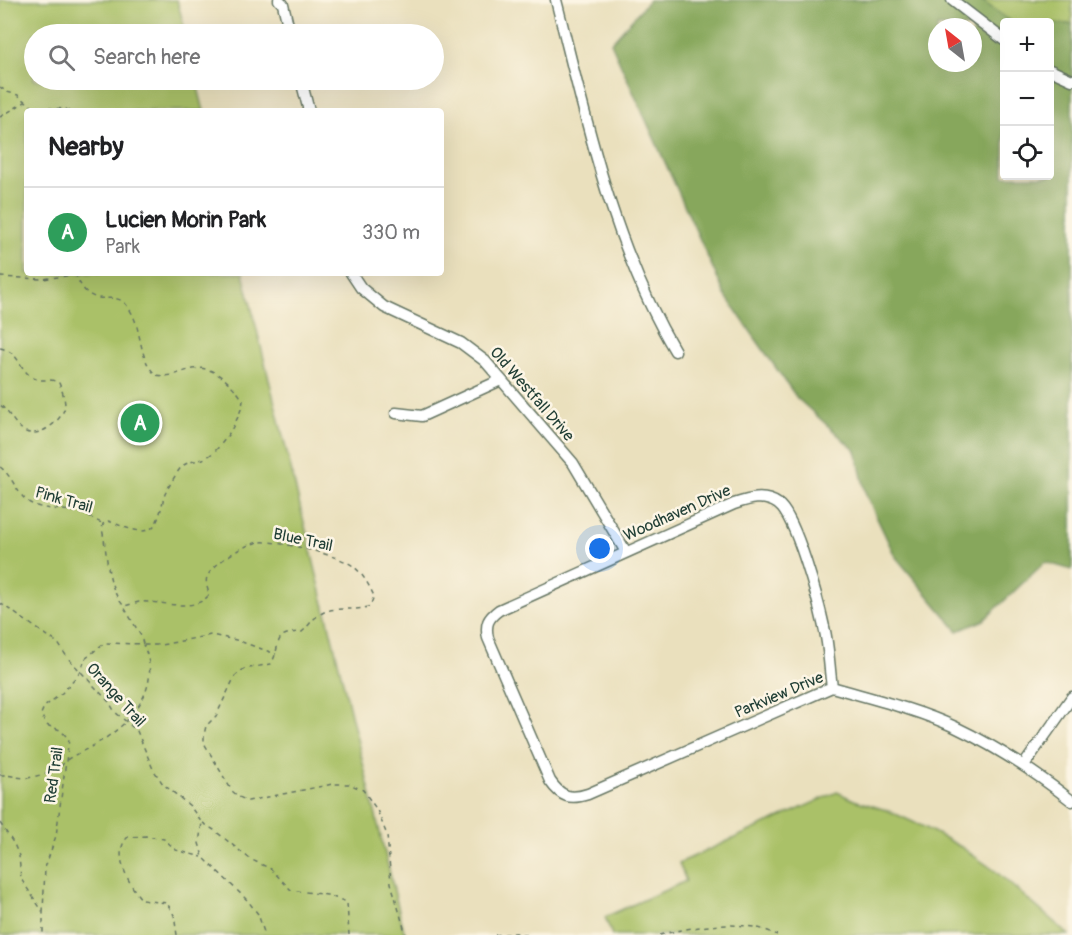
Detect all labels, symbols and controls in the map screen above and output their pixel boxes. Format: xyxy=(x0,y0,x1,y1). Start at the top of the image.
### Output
north arrow xyxy=(928,18,982,72)
map controls xyxy=(1000,18,1054,180)
button: + xyxy=(1000,18,1054,72)
search box xyxy=(24,24,444,90)
icon: search xyxy=(45,41,78,74)
text: Search here xyxy=(93,43,200,71)
button: − xyxy=(1000,72,1054,126)
button: locate xyxy=(1000,126,1054,180)
text: Nearby xyxy=(48,131,124,163)
text: Lucien Morin Park xyxy=(105,206,266,234)
text: A xyxy=(61,220,74,245)
text: 330 m xyxy=(362,220,420,245)
text: Park xyxy=(105,234,140,259)
street label: Old Westfall Drive xyxy=(485,343,579,446)
pin: A xyxy=(120,400,160,446)
street label: Woodhaven Drive xyxy=(620,480,734,546)
street label: Pink Trail xyxy=(33,482,95,518)
street label: Blue Trail xyxy=(271,524,335,556)
your location xyxy=(585,534,614,563)
street label: Orange Trail xyxy=(82,659,150,731)
street label: Parkview Drive xyxy=(732,667,826,723)
street label: Red Trail xyxy=(40,746,68,804)

